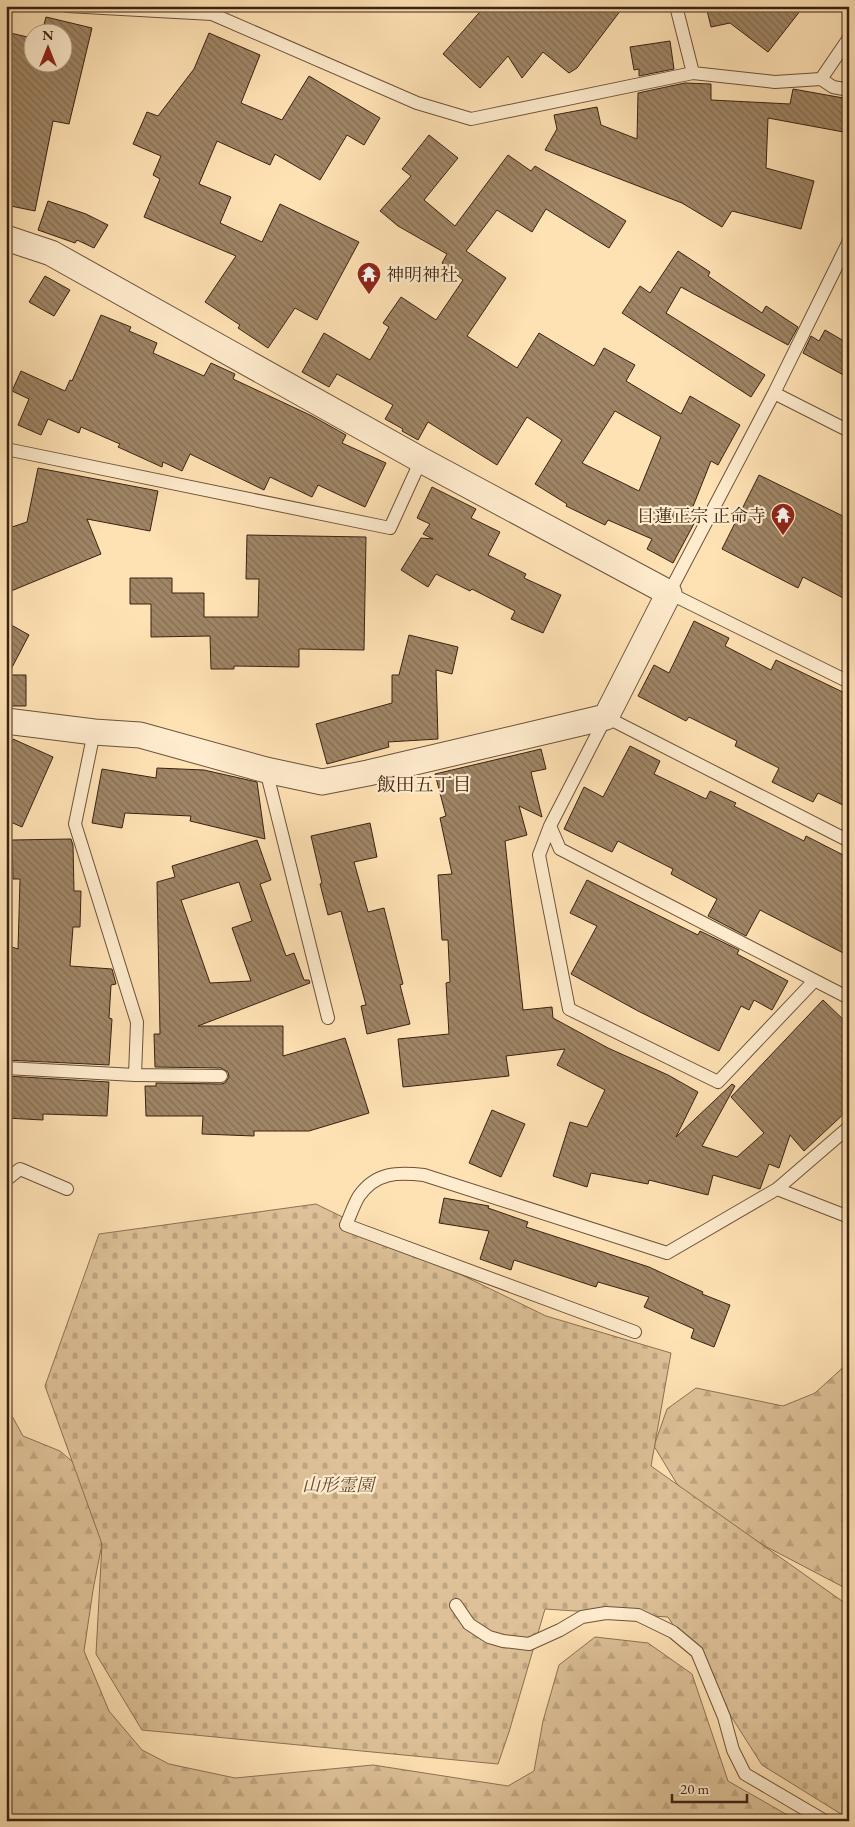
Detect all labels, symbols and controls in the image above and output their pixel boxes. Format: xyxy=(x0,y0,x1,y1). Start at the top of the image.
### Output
north arrow xyxy=(22,22,72,72)
text: N xyxy=(42,26,54,44)
temple icon: 神明神社 xyxy=(356,261,382,295)
place label: 神明神社 xyxy=(386,263,458,286)
temple icon: 日蓮正宗 正命寺 xyxy=(770,502,796,536)
place label: 日蓮正宗 正命寺 xyxy=(636,504,766,527)
district label: 飯田五丁目 xyxy=(376,772,472,797)
park label: 山形霊園 xyxy=(302,1473,377,1496)
scale bar xyxy=(672,1772,748,1804)
text: 20 m xyxy=(680,1779,709,1798)

